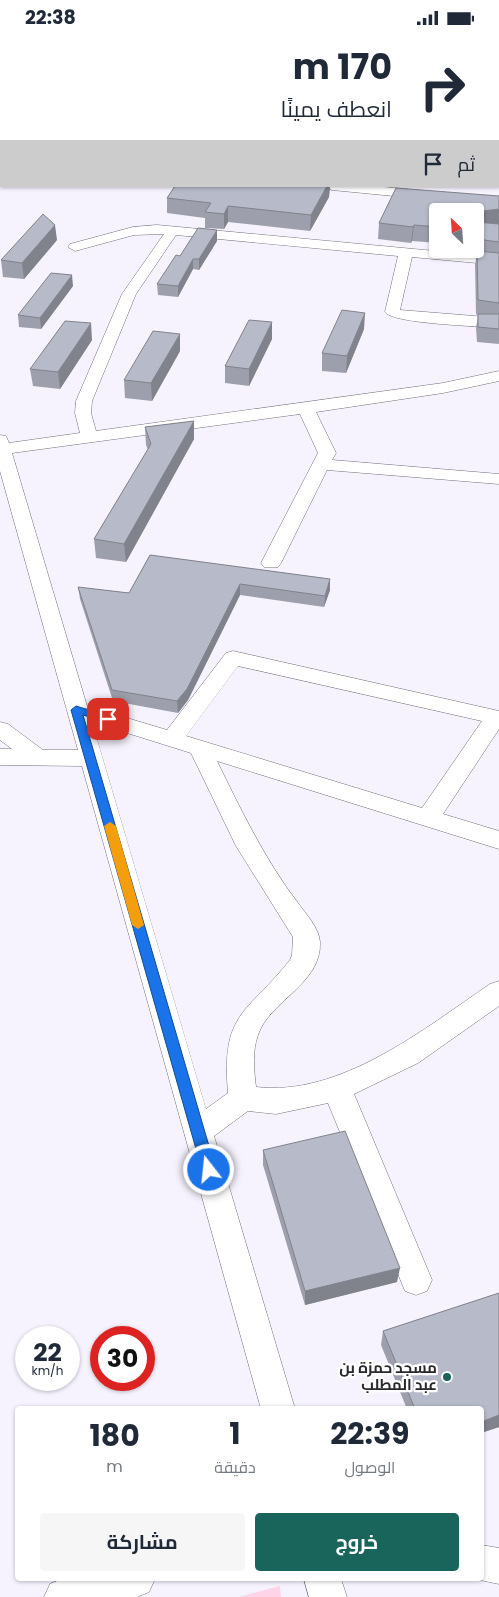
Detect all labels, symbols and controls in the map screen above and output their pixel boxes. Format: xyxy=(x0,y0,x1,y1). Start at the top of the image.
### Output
text: 22:38 xyxy=(25,4,76,31)
text: 170 m xyxy=(293,42,392,91)
icon: right xyxy=(410,55,475,120)
text: انعطف يمينًا xyxy=(281,94,392,125)
icon: arrive xyxy=(419,150,447,178)
text: ثم xyxy=(457,151,475,178)
north arrow xyxy=(429,203,484,257)
map controls xyxy=(429,203,484,258)
pin xyxy=(87,698,129,740)
icon: arrive xyxy=(94,705,122,733)
position arrow xyxy=(182,1143,234,1195)
speed limit sign: 30 xyxy=(90,1326,155,1391)
text: 22 xyxy=(33,1335,62,1370)
place label: مسجد حمزة بن عبد المطلب xyxy=(339,1357,437,1395)
text: km/h xyxy=(32,1362,63,1379)
marker: مسجد حمزة بن عبد المطلب xyxy=(441,1371,453,1383)
text: 1 xyxy=(229,1412,241,1455)
text: 22:39 xyxy=(330,1412,410,1455)
text: 180 xyxy=(89,1414,140,1457)
text: m xyxy=(106,1455,123,1478)
text: دقيقة xyxy=(214,1456,256,1479)
text: الوصول xyxy=(344,1456,395,1479)
button: مشاركة xyxy=(40,1513,245,1571)
button: خروج xyxy=(255,1513,459,1571)

